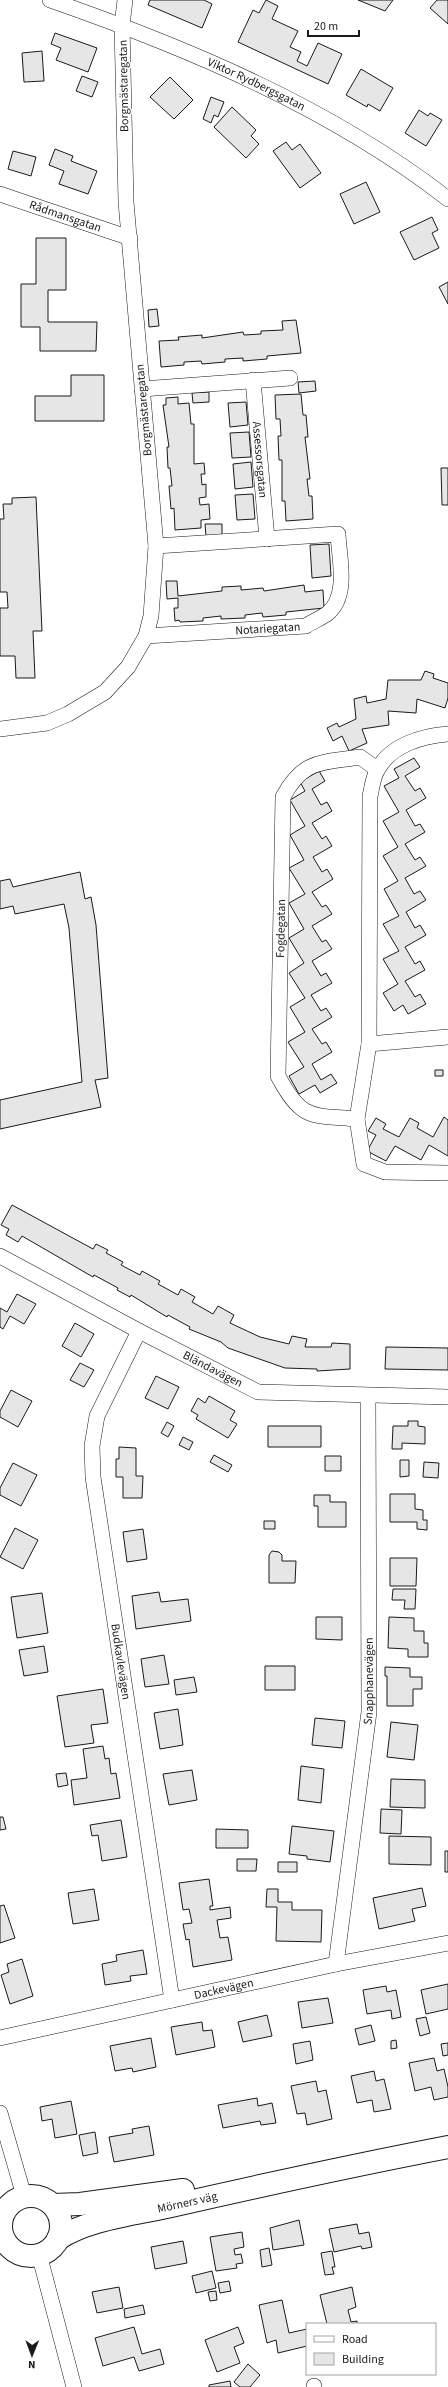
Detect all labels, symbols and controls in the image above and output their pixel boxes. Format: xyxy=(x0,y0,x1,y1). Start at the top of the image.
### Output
scale bar xyxy=(308,12,359,38)
text: 20 m xyxy=(314,18,338,35)
street label: Borgmästaregatan xyxy=(115,40,133,132)
street label: Viktor Rydbergsgatan xyxy=(205,53,308,115)
street label: Rådmansgatan xyxy=(27,196,104,236)
street label: Borgmästaregatan xyxy=(132,363,156,457)
street label: Assessorsgatan xyxy=(248,421,272,499)
street label: Notariegatan xyxy=(235,618,301,639)
street label: Fogdegatan xyxy=(272,899,290,958)
street label: Bländavägen xyxy=(180,1346,246,1391)
street label: Budkavlevägen xyxy=(107,1622,135,1701)
street label: Snapphanevägen xyxy=(359,1637,377,1726)
street label: Dackevägen xyxy=(192,1974,255,2004)
street label: Mörners väg xyxy=(156,2187,219,2217)
legend xyxy=(306,2323,436,2375)
text: Road xyxy=(342,2331,368,2348)
north arrow xyxy=(12,2335,52,2375)
text: Building xyxy=(342,2351,384,2368)
text: N xyxy=(28,2357,36,2372)

